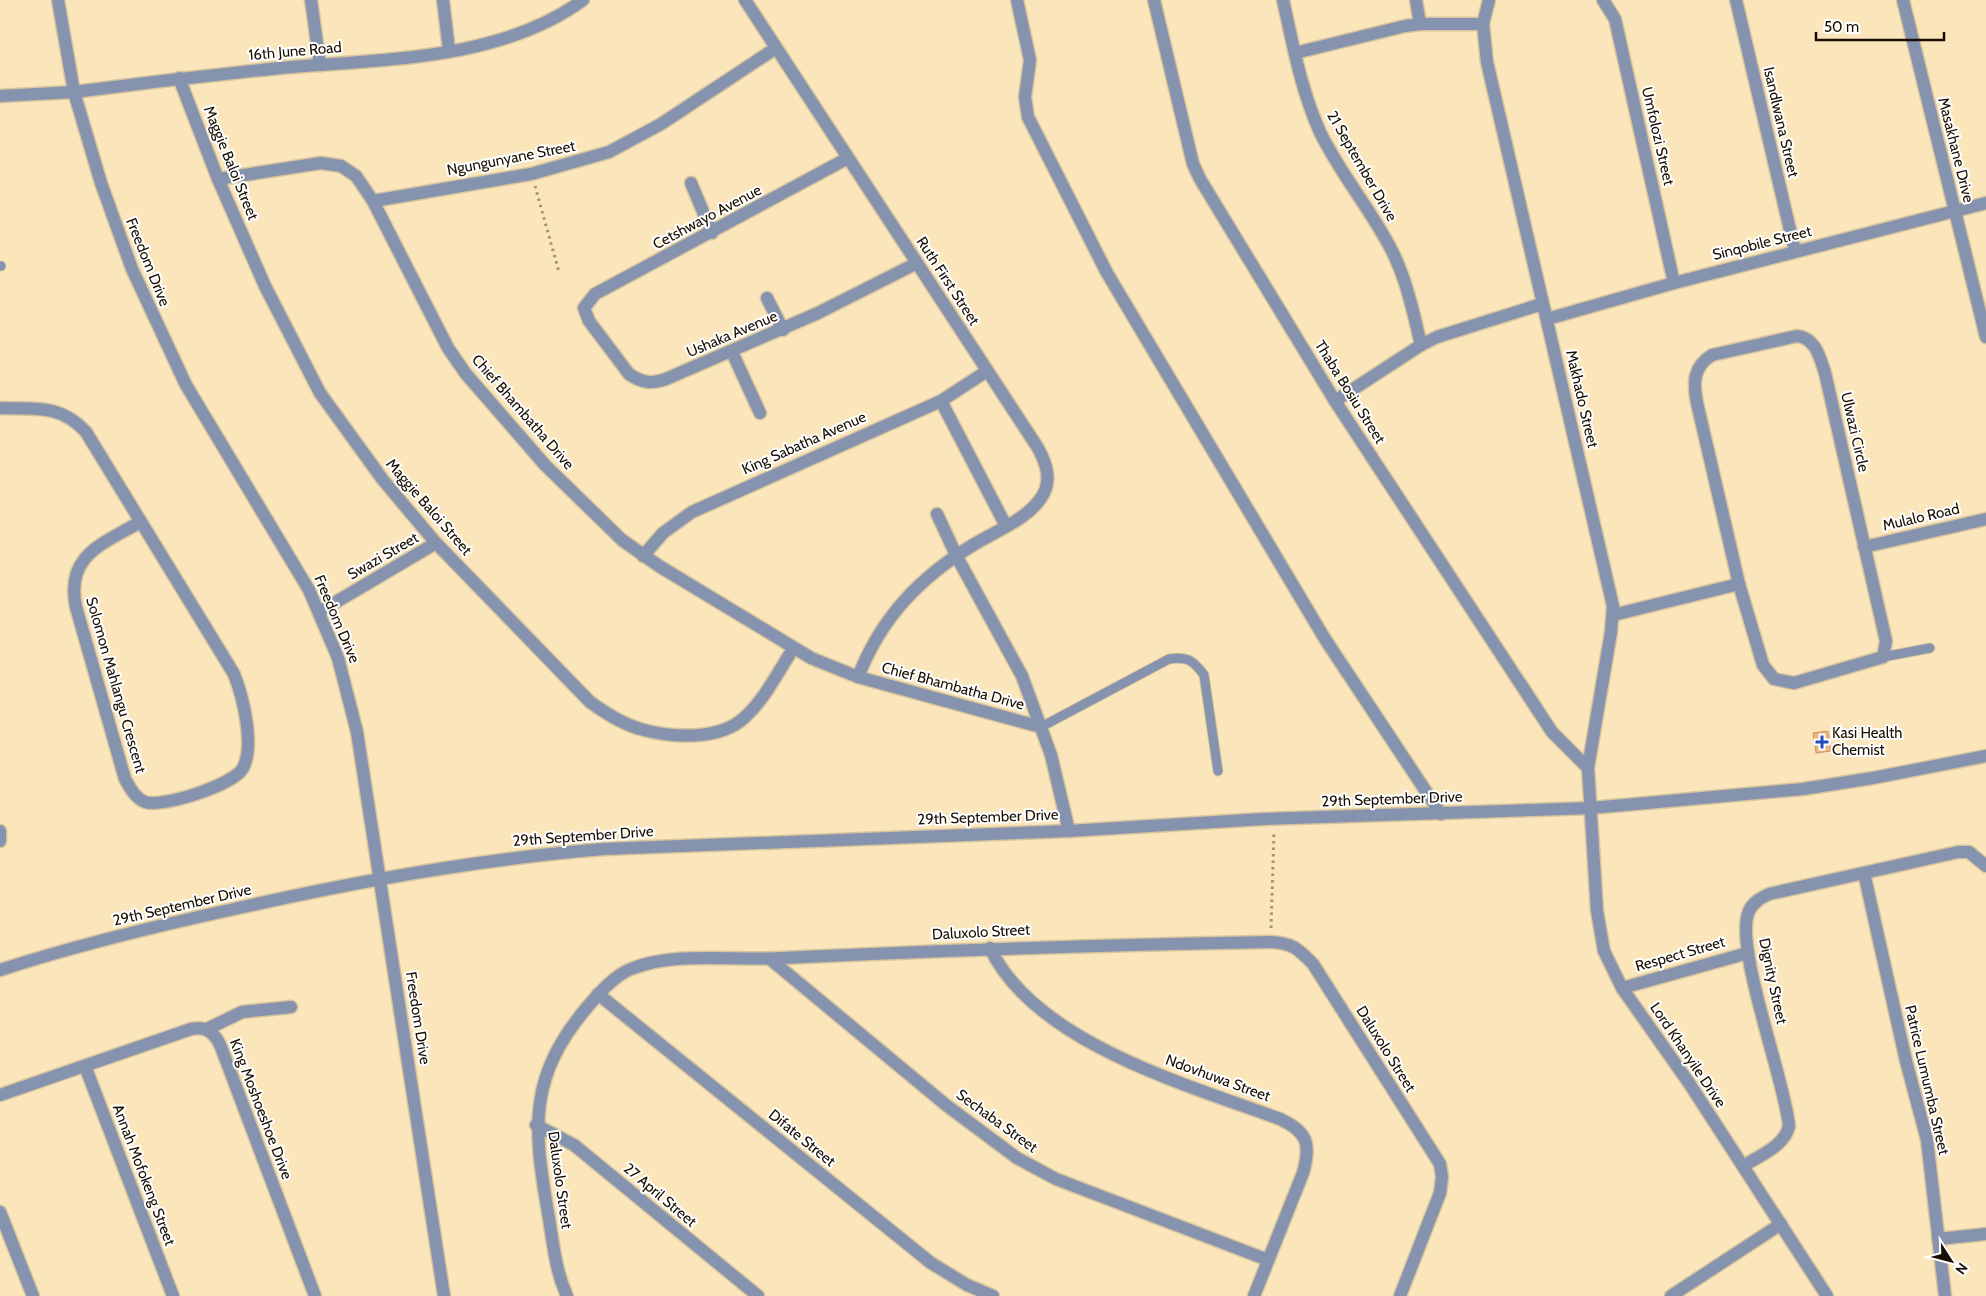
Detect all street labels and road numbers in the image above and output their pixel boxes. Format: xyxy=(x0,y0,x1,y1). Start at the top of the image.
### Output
street label: 16th June Road xyxy=(248,38,342,64)
street label: Isandlwana Street xyxy=(1760,65,1802,179)
street label: Umfolozi Street xyxy=(1638,85,1678,187)
street label: Masakhane Drive xyxy=(1934,96,1978,205)
street label: Maggie Baloi Street xyxy=(200,103,262,223)
street label: 21 September Drive xyxy=(1323,108,1401,225)
street label: Ngungunyane Street xyxy=(445,137,577,179)
street label: Cetshwayo Avenue xyxy=(650,181,765,253)
street label: Freedom Drive xyxy=(122,215,174,309)
street label: Sinqobile Street xyxy=(1711,222,1813,264)
street label: Ruth First Street xyxy=(913,233,983,329)
street label: Ushaka Avenue xyxy=(684,307,780,361)
street label: Thaba Bosiu Street xyxy=(1311,337,1389,447)
street label: Makhado Street xyxy=(1562,348,1602,450)
street label: Chief Bhambatha Drive xyxy=(468,351,578,474)
street label: Ulwazi Circle xyxy=(1837,390,1873,474)
street label: King Sabatha Avenue xyxy=(739,407,869,478)
street label: Maggie Baloi Street xyxy=(382,455,476,559)
street label: Mulalo Road xyxy=(1881,499,1961,535)
street label: Swazi Street xyxy=(344,529,422,583)
street label: Freedom Drive xyxy=(310,572,364,666)
street label: Solomon Mahlangu Crescent xyxy=(82,595,150,775)
street label: Chief Bhambatha Drive xyxy=(880,658,1026,714)
street label: 29th September Drive xyxy=(1321,788,1463,810)
street label: 29th September Drive xyxy=(917,806,1059,828)
street label: 29th September Drive xyxy=(512,822,654,850)
street label: 29th September Drive xyxy=(111,880,253,930)
street label: Daluxolo Street xyxy=(932,920,1030,944)
street label: Respect Street xyxy=(1633,933,1727,975)
street label: Dignity Street xyxy=(1755,936,1791,1026)
street label: Freedom Drive xyxy=(402,970,434,1066)
street label: Lord Khanyile Drive xyxy=(1646,999,1730,1111)
street label: Daluxolo Street xyxy=(1352,1003,1420,1095)
street label: Patrice Lumumba Street xyxy=(1901,1003,1953,1157)
street label: King Moshoeshoe Drive xyxy=(226,1036,296,1182)
street label: Ndovhuwa Street xyxy=(1163,1051,1273,1105)
street label: Sechaba Street xyxy=(953,1085,1041,1157)
street label: Annah Mofokeng Street xyxy=(109,1102,179,1248)
street label: Difate Street xyxy=(765,1106,839,1170)
street label: Daluxolo Street xyxy=(544,1130,576,1230)
street label: 27 April Street xyxy=(620,1159,700,1231)

